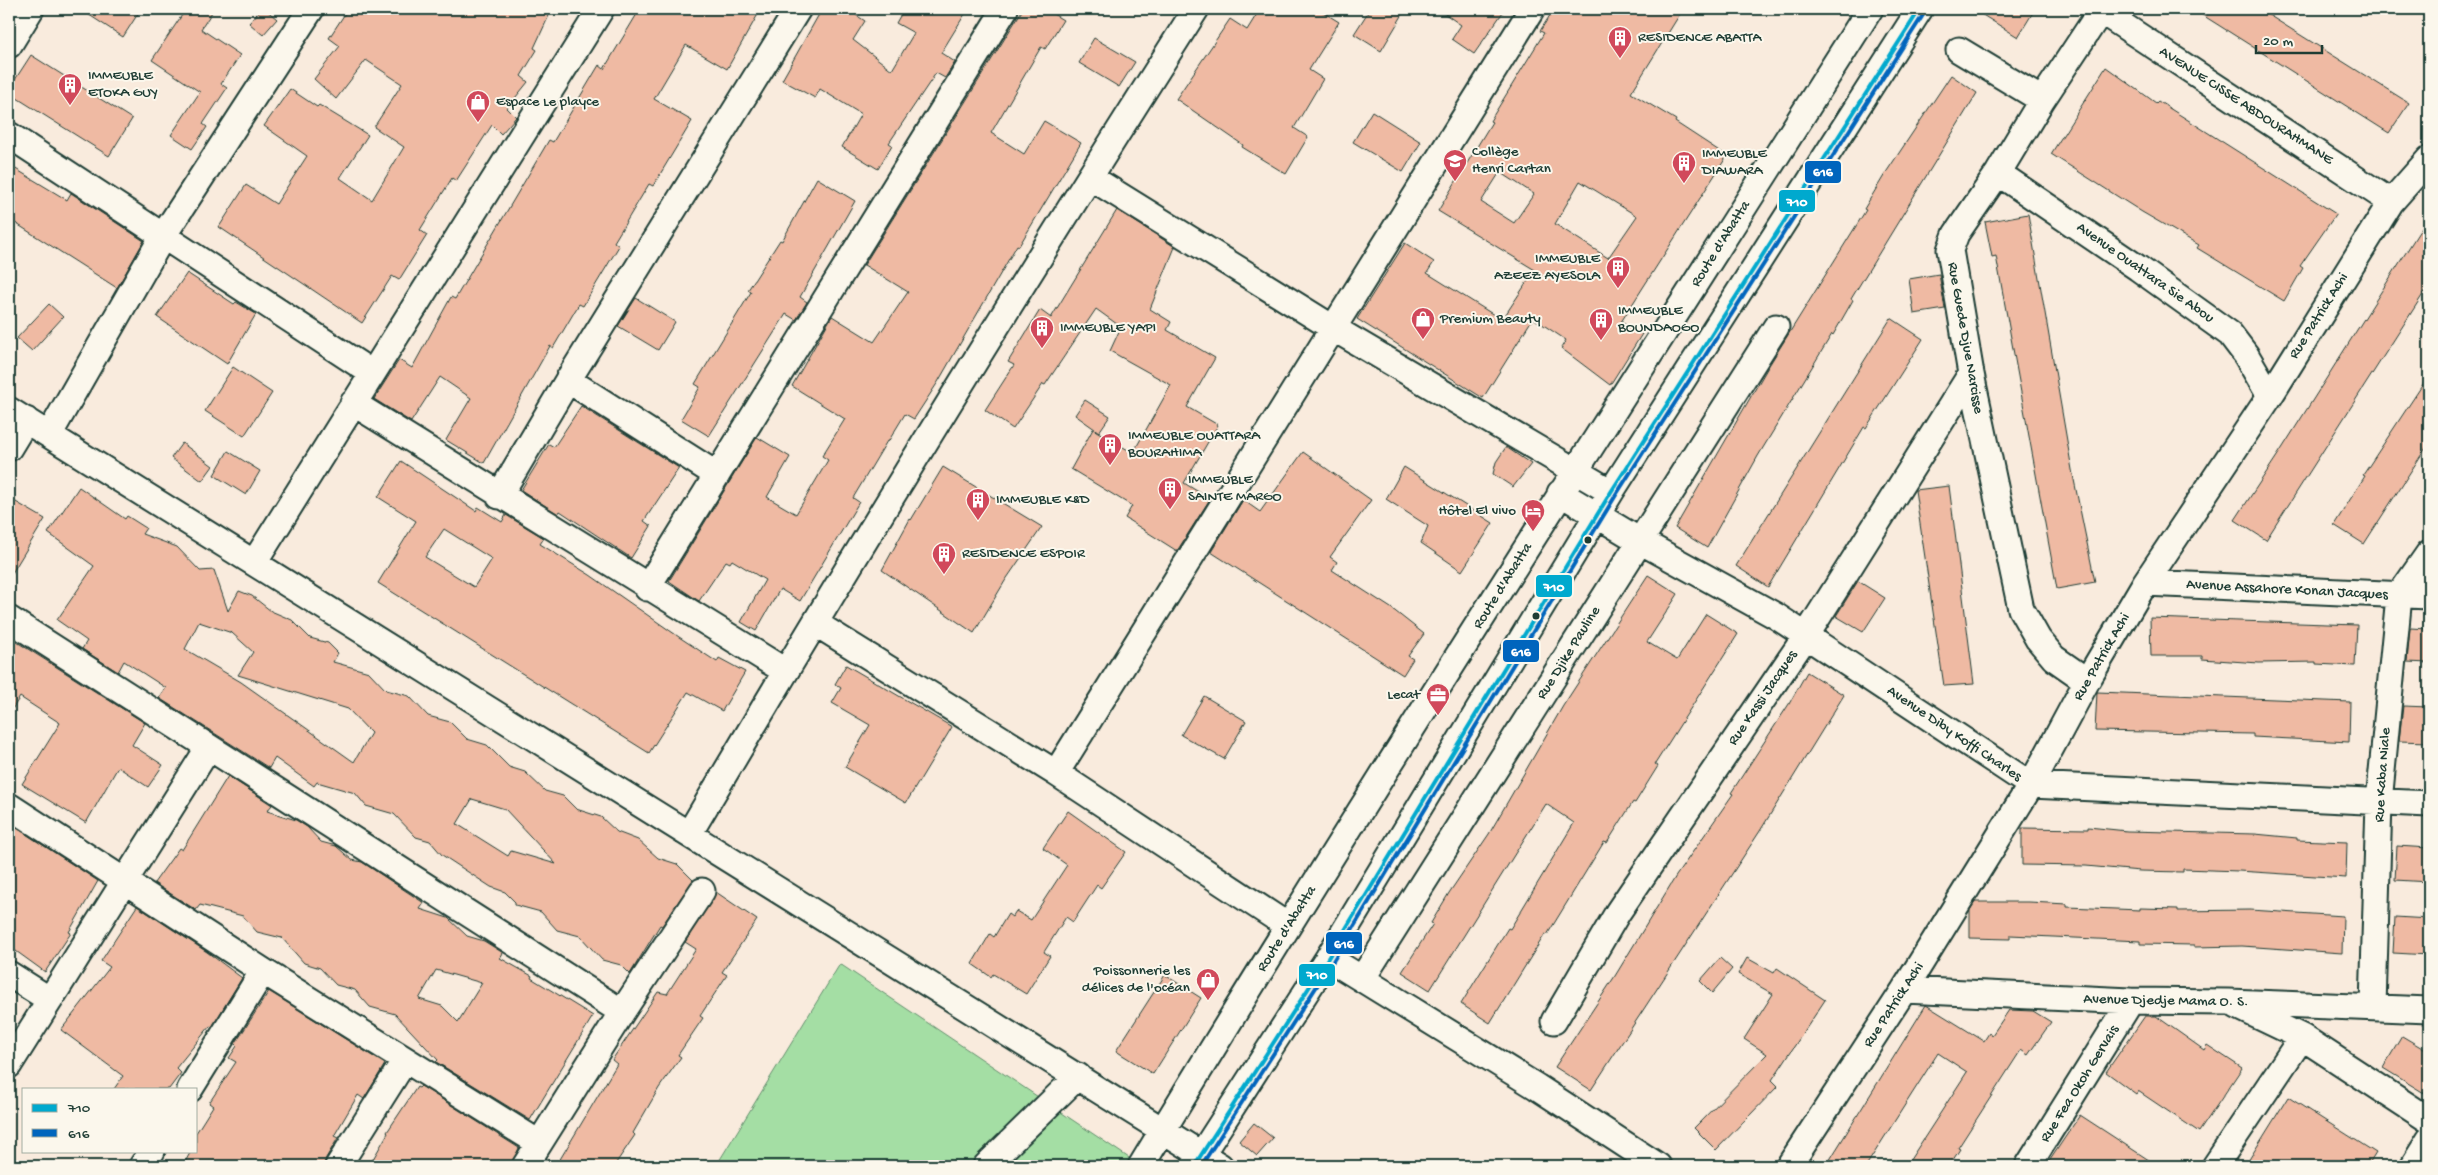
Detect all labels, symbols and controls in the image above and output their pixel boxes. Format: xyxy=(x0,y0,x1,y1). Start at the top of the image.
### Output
scale bar xyxy=(2256,22,2322,54)
building icon: RESIDENCE ABATTA xyxy=(1607,25,1633,59)
place label: RESIDENCE ABATTA xyxy=(1638,29,1763,47)
text: 20 m xyxy=(2263,33,2293,51)
street label: AVENUE CISSE ABDOURAHMANE xyxy=(2156,43,2337,169)
place label: IMMEUBLE ETOKA GUY xyxy=(88,67,158,102)
building icon: IMMEUBLE ETOKA GUY xyxy=(57,72,83,106)
shop icon: Espace Le playce xyxy=(465,89,491,123)
place label: Espace Le playce xyxy=(496,93,599,111)
place label: Collège Henri Cartan xyxy=(1472,143,1551,178)
place label: IMMEUBLE DIAWARA xyxy=(1701,145,1768,180)
school or university icon: Collège Henri Cartan xyxy=(1442,148,1468,182)
building icon: IMMEUBLE DIAWARA xyxy=(1671,150,1697,184)
line badge: 616 xyxy=(1804,160,1842,184)
text: 616 xyxy=(1813,165,1834,182)
line badge: 710 xyxy=(1778,189,1816,213)
text: 710 xyxy=(1786,195,1807,212)
street label: Route d'Abatta xyxy=(1687,197,1755,290)
street label: Avenue Ouattara Sie Abou xyxy=(2073,219,2217,327)
place label: IMMEUBLE AZEEZ AYESOLA xyxy=(1494,250,1601,285)
building icon: IMMEUBLE AZEEZ AYESOLA xyxy=(1605,255,1631,289)
street label: Rue Guede Djue Narcisse xyxy=(1943,261,1987,415)
street label: Rue Patrick Achi xyxy=(2285,270,2353,362)
place label: IMMEUBLE BOUNDAOGO xyxy=(1617,302,1699,337)
shop icon: Premium Beauty xyxy=(1410,306,1436,340)
building icon: IMMEUBLE BOUNDAOGO xyxy=(1588,307,1614,341)
place label: Premium Beauty xyxy=(1439,310,1541,328)
building icon: IMMEUBLE YAPI xyxy=(1029,315,1055,349)
place label: IMMEUBLE YAPI xyxy=(1060,319,1156,337)
place label: IMMEUBLE OUATTARA BOURAHIMA xyxy=(1127,427,1261,462)
building icon: IMMEUBLE OUATTARA BOURAHIMA xyxy=(1097,432,1123,466)
place label: IMMEUBLE SAINTE MARGO xyxy=(1188,471,1281,506)
building icon: IMMEUBLE SAINTE MARGO xyxy=(1157,476,1183,510)
building icon: IMMEUBLE K&D xyxy=(965,487,991,521)
place label: IMMEUBLE K&D xyxy=(996,491,1090,509)
hotel icon: Hôtel El vivo xyxy=(1520,498,1546,532)
place label: Hôtel El vivo xyxy=(1438,502,1516,520)
unlabelled marker xyxy=(1583,535,1593,545)
street label: Route d'Abatta xyxy=(1469,539,1537,632)
building icon: RESIDENCE ESPOIR xyxy=(931,541,957,575)
place label: RESIDENCE ESPOIR xyxy=(962,545,1086,563)
line badge: 710 xyxy=(1535,574,1573,598)
street label: Avenue Assahore Konan Jacques xyxy=(2186,576,2389,604)
text: 710 xyxy=(1543,580,1564,597)
street label: Rue Djike Pauline xyxy=(1533,603,1605,703)
street label: Rue Patrick Achi xyxy=(2070,610,2134,704)
unlabelled marker xyxy=(1531,611,1541,621)
line badge: 616 xyxy=(1502,639,1540,663)
text: 616 xyxy=(1511,645,1532,662)
street label: Rue Kassi Jacques xyxy=(1724,646,1802,749)
office icon: Lecat xyxy=(1425,682,1451,716)
street label: Avenue Diby Koffi Charles xyxy=(1883,682,2025,786)
place label: Lecat xyxy=(1387,686,1422,704)
street label: Rue Kaba Niale xyxy=(2371,727,2395,823)
street label: Route d'Abatta xyxy=(1253,882,1321,975)
line badge: 616 xyxy=(1325,931,1363,955)
text: 616 xyxy=(1334,937,1355,954)
street label: Rue Patrick Achi xyxy=(1860,959,1928,1051)
place label: Poissonnerie les délices de l'océan xyxy=(1082,962,1190,997)
line badge: 710 xyxy=(1298,963,1336,987)
shop icon: Poissonnerie les délices de l'océan xyxy=(1195,967,1221,1001)
text: 710 xyxy=(1306,968,1327,985)
street label: Avenue Djedje Mama O. S. xyxy=(2083,991,2249,1011)
street label: Rue Fea Okoh Gervais xyxy=(2037,1022,2124,1146)
legend xyxy=(22,1088,198,1152)
text: 710 xyxy=(67,1100,91,1118)
text: 616 xyxy=(68,1126,90,1144)

